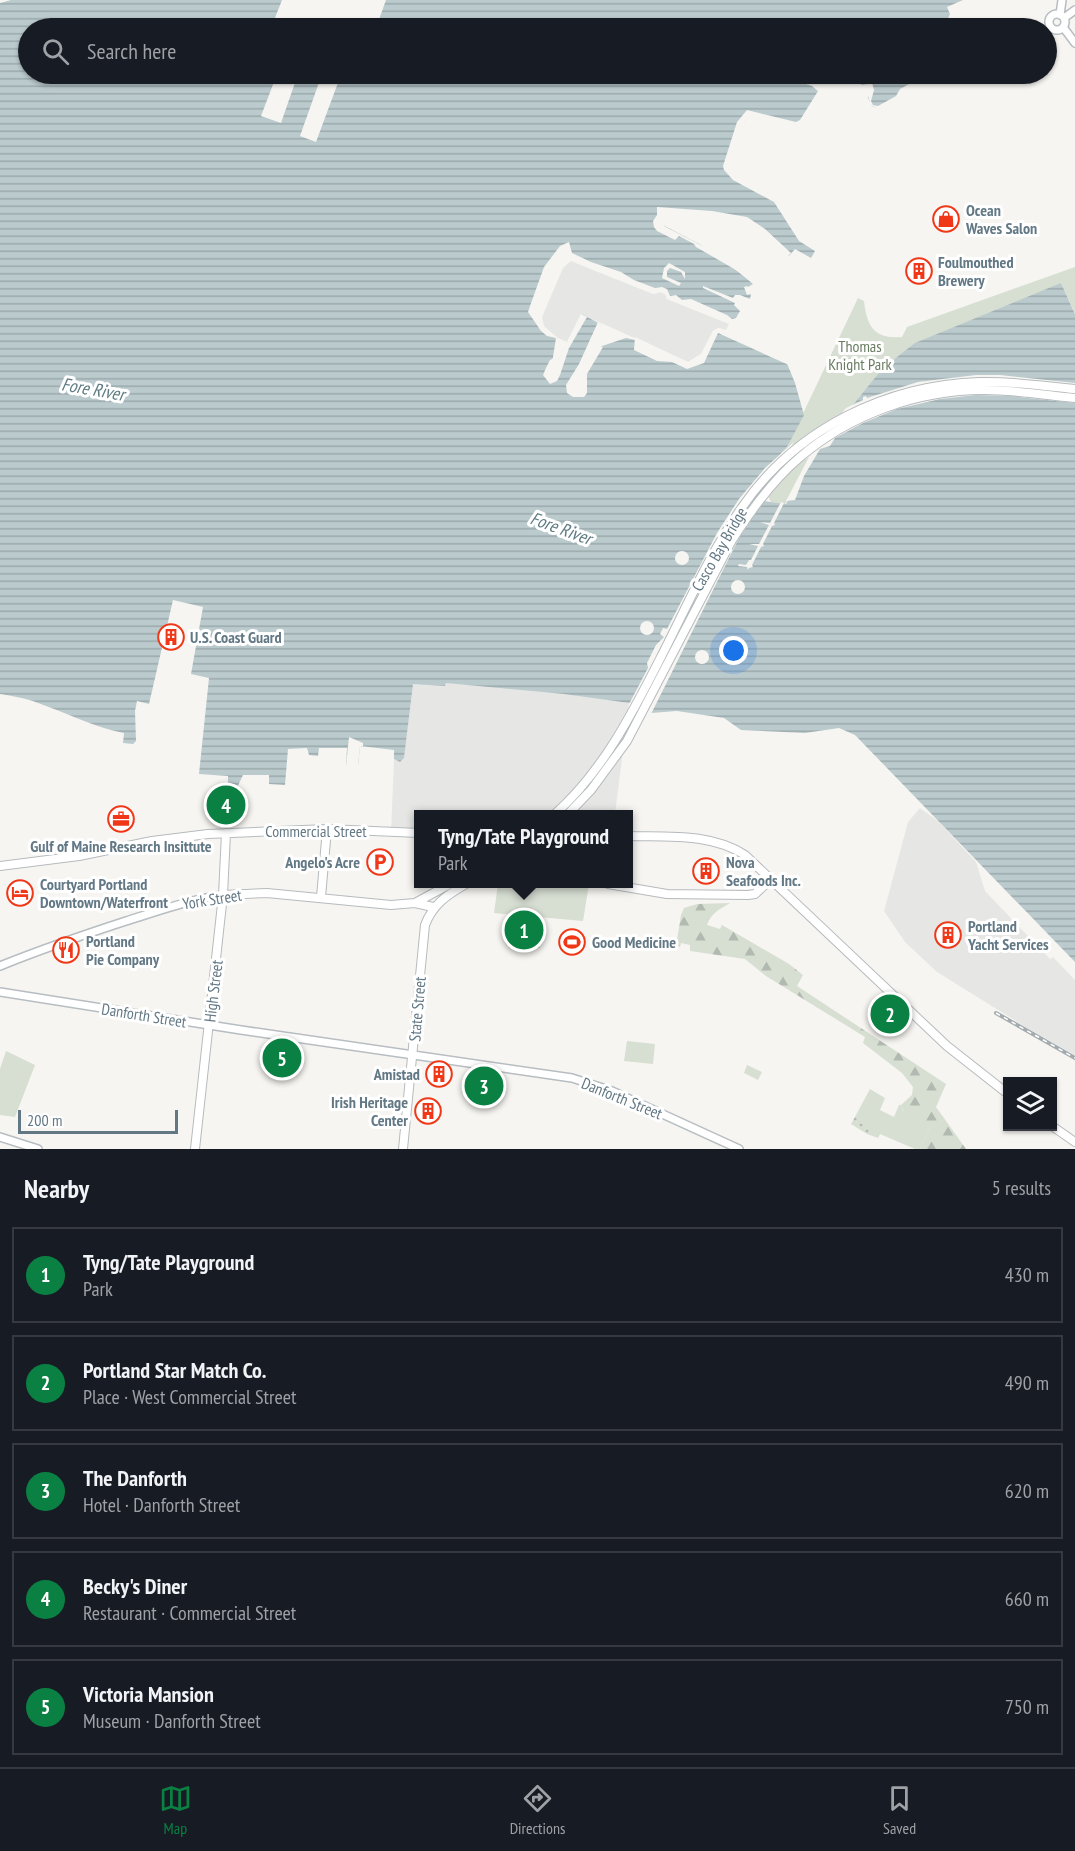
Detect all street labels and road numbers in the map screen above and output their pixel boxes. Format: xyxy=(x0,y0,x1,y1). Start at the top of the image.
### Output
street label: Casco Bay Bridge xyxy=(687,504,751,594)
street label: Commercial Street xyxy=(265,821,367,841)
street label: York Street xyxy=(181,884,244,914)
street label: High Street xyxy=(199,958,227,1023)
street label: State Street xyxy=(404,975,430,1042)
street label: Danforth Street xyxy=(100,998,188,1032)
street label: Danforth Street xyxy=(579,1073,666,1123)

